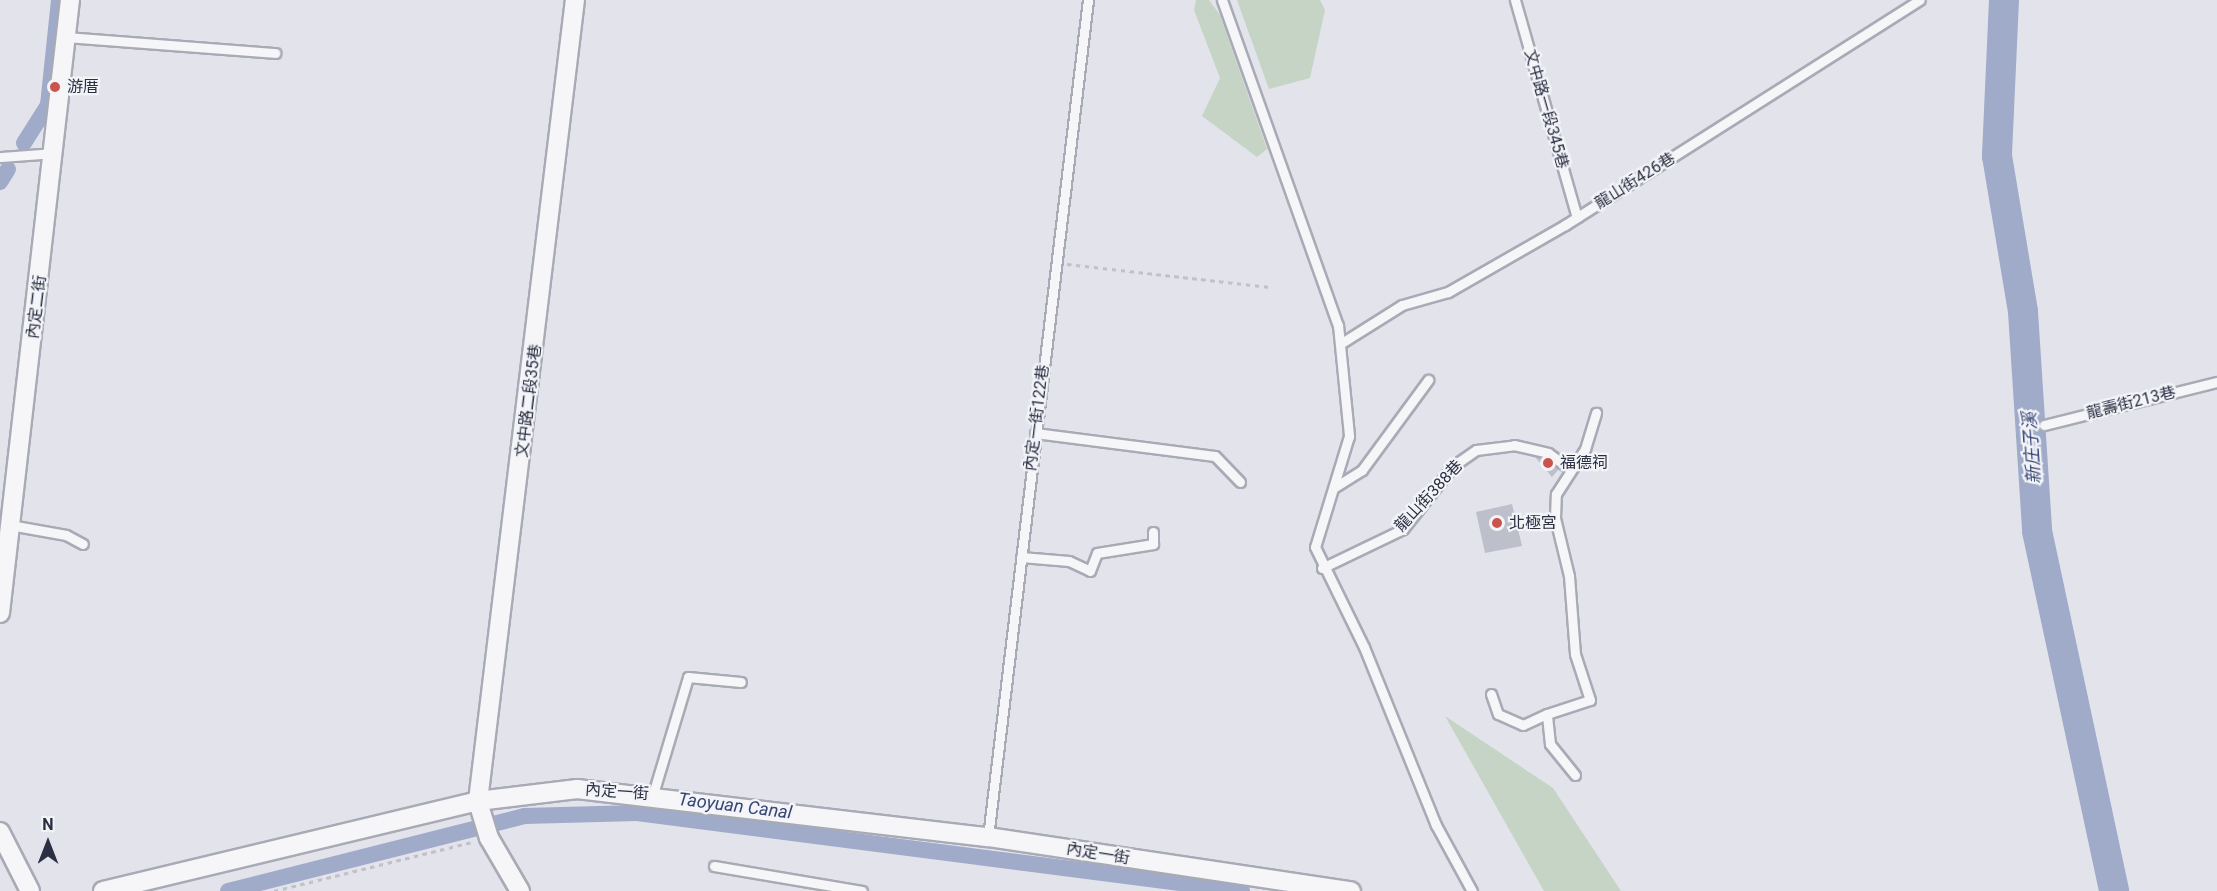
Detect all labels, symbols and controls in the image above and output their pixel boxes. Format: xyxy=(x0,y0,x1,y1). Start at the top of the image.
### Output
street label: 文中路一段345巷 xyxy=(1520,47,1572,171)
place label: 游厝 xyxy=(67,77,99,97)
marker: 游厝 xyxy=(48,80,62,94)
street label: 龍山街426巷 xyxy=(1591,149,1679,213)
street label: 內定二街 xyxy=(24,274,50,340)
street label: 文中路二段35巷 xyxy=(513,343,545,459)
street label: 內定一街122巷 xyxy=(1021,364,1053,472)
street label: 龍壽街213巷 xyxy=(2085,383,2177,423)
water label: 新庄子溪 xyxy=(2019,411,2045,485)
place label: 福德祠 xyxy=(1560,453,1608,473)
street label: 龍山街388巷 xyxy=(1391,456,1467,536)
marker: 福德祠 xyxy=(1541,456,1555,470)
place label: 北極宮 xyxy=(1509,513,1557,533)
marker: 北極宮 xyxy=(1490,516,1504,530)
street label: 內定一街 xyxy=(584,780,650,804)
water label: Taoyuan Canal xyxy=(677,788,793,824)
north arrow xyxy=(18,813,78,873)
text: N xyxy=(42,815,54,834)
street label: 內定一街 xyxy=(1065,840,1131,868)

